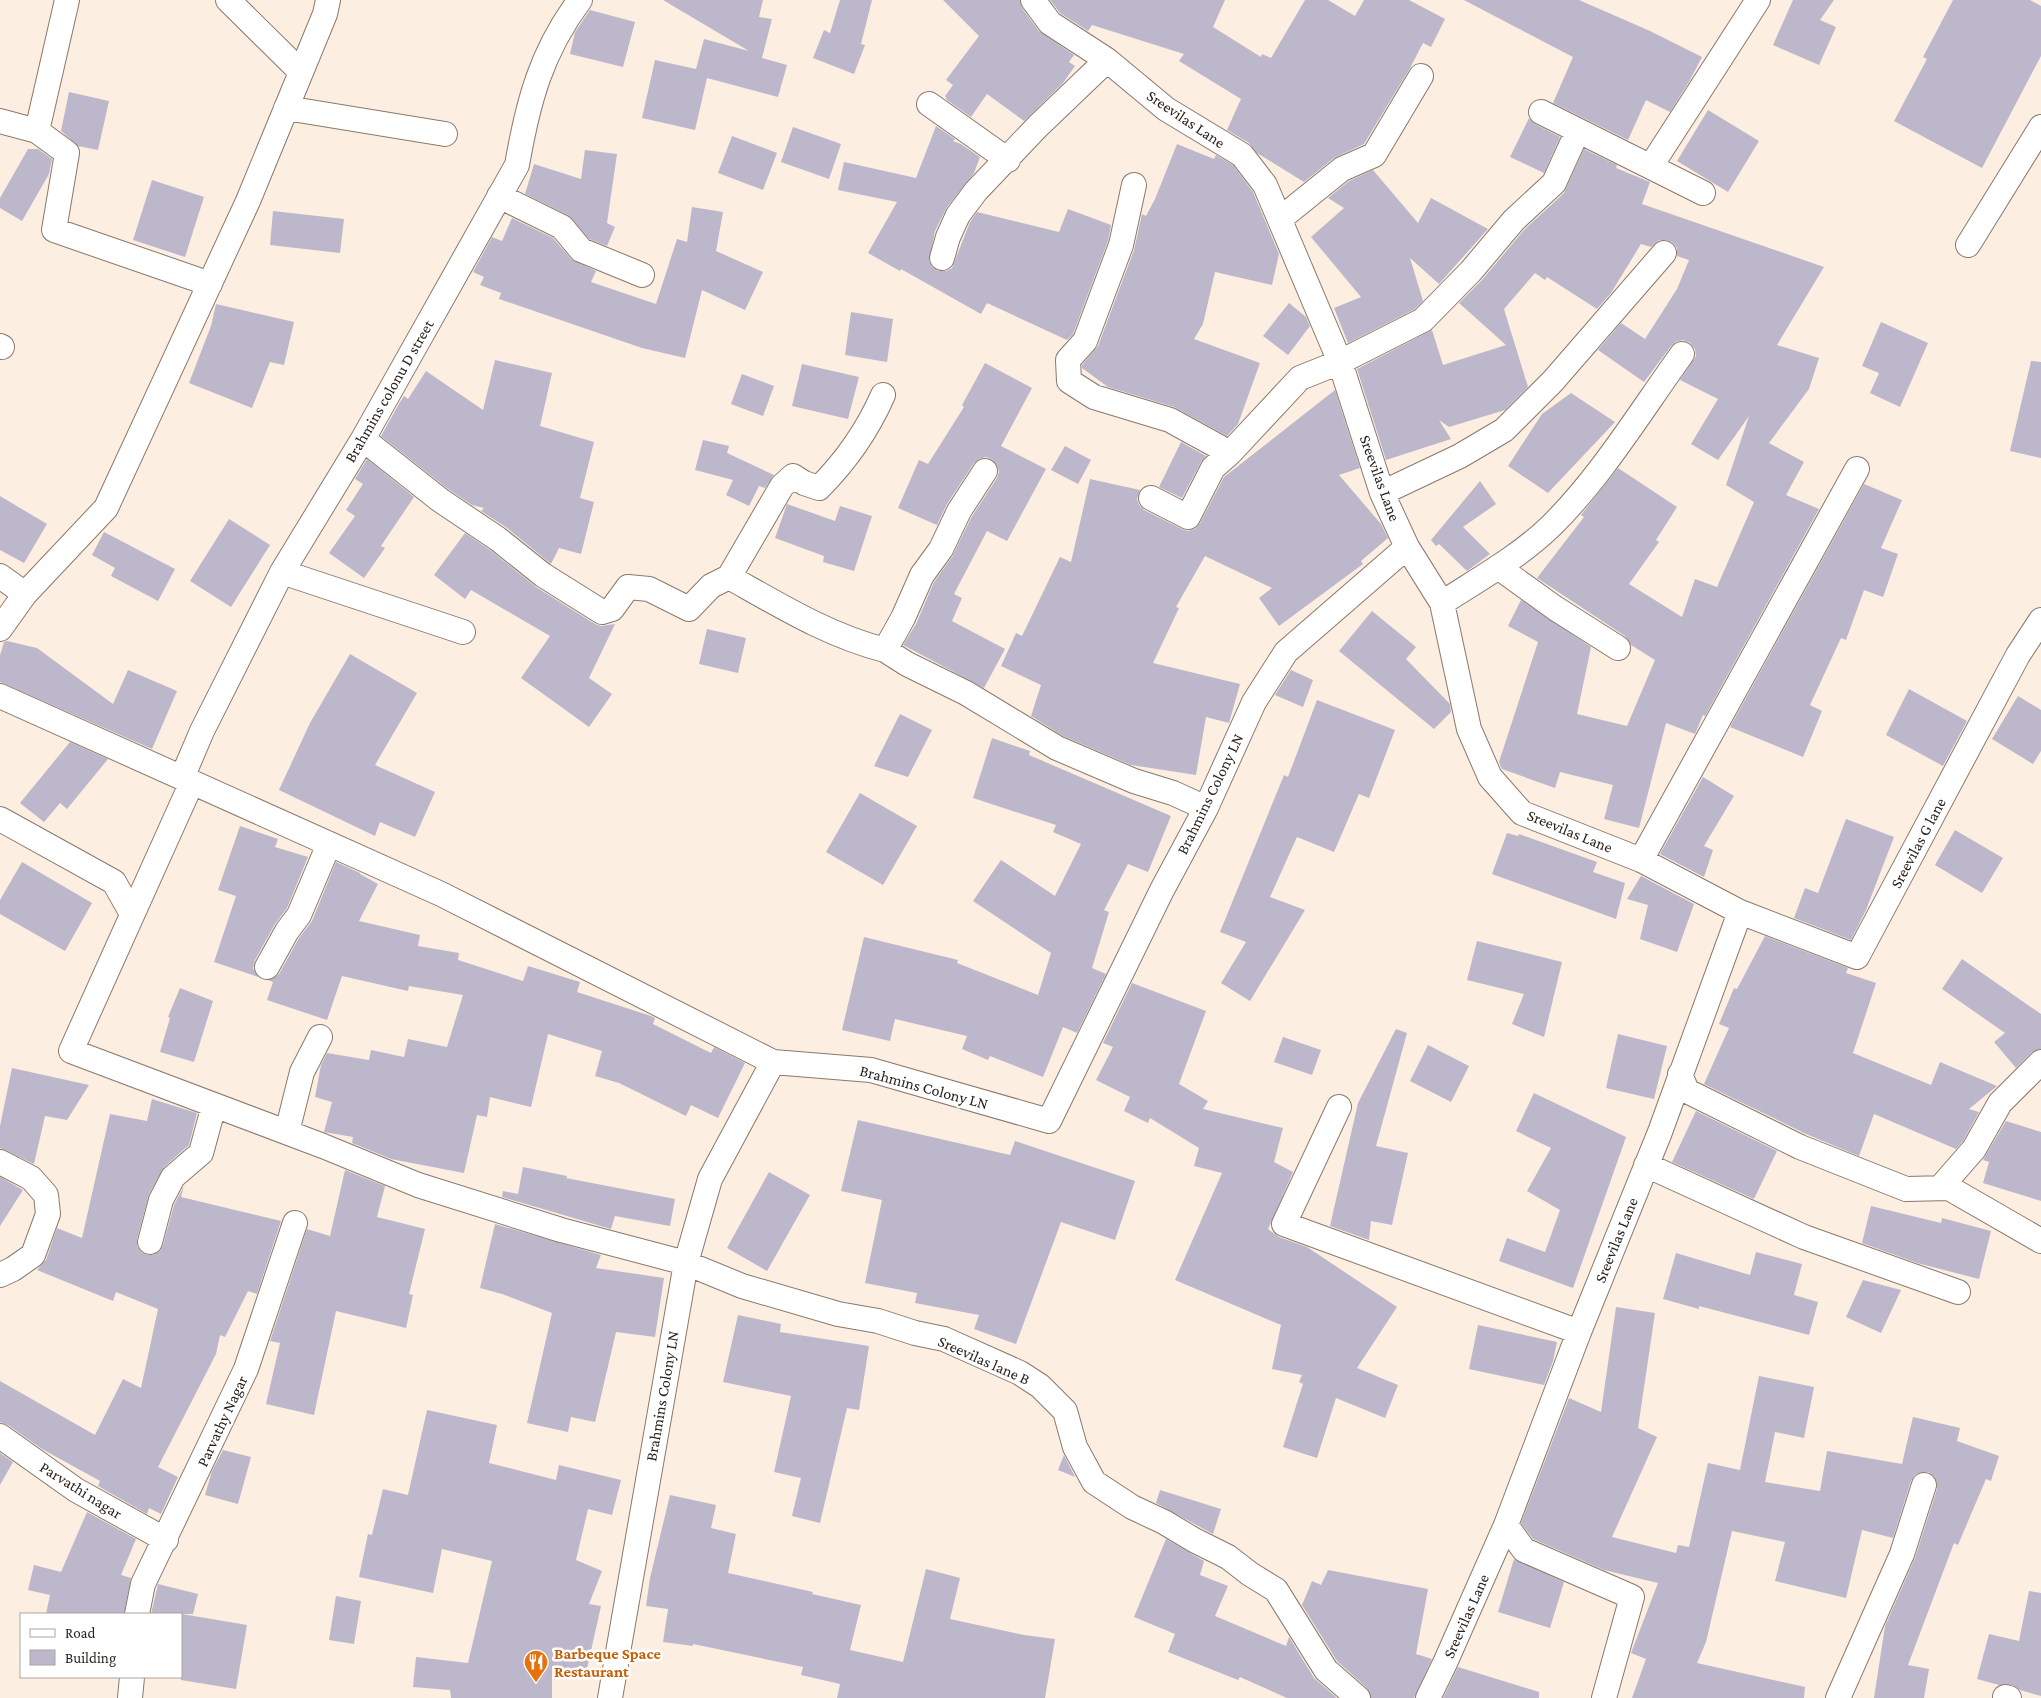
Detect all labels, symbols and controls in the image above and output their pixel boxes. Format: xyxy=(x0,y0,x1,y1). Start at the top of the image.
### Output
street label: Sreevilas Lane xyxy=(1144,87,1228,151)
street label: Brahmins colonu D street xyxy=(341,316,437,465)
street label: Sreevilas Lane xyxy=(1357,433,1403,523)
street label: Brahmins Colony LN xyxy=(1173,731,1247,857)
street label: Sreevilas G lane xyxy=(1887,795,1949,891)
street label: Sreevilas Lane xyxy=(1525,806,1615,856)
street label: Brahmins Colony LN xyxy=(858,1062,990,1113)
street label: Sreevilas Lane xyxy=(1591,1195,1641,1285)
street label: Brahmins Colony LN xyxy=(642,1330,683,1463)
street label: Sreevilas lane B xyxy=(936,1332,1033,1388)
street label: Parvathy Nagar xyxy=(194,1373,252,1470)
street label: Parvathi nagar xyxy=(36,1458,125,1523)
street label: Sreevilas Lane xyxy=(1440,1571,1492,1661)
legend xyxy=(20,1613,182,1678)
text: Road xyxy=(65,1625,96,1641)
place label: Barbeque Space Restaurant xyxy=(554,1645,662,1680)
restaurant icon: Barbeque Space Restaurant xyxy=(523,1649,549,1683)
text: Building xyxy=(65,1650,116,1667)

